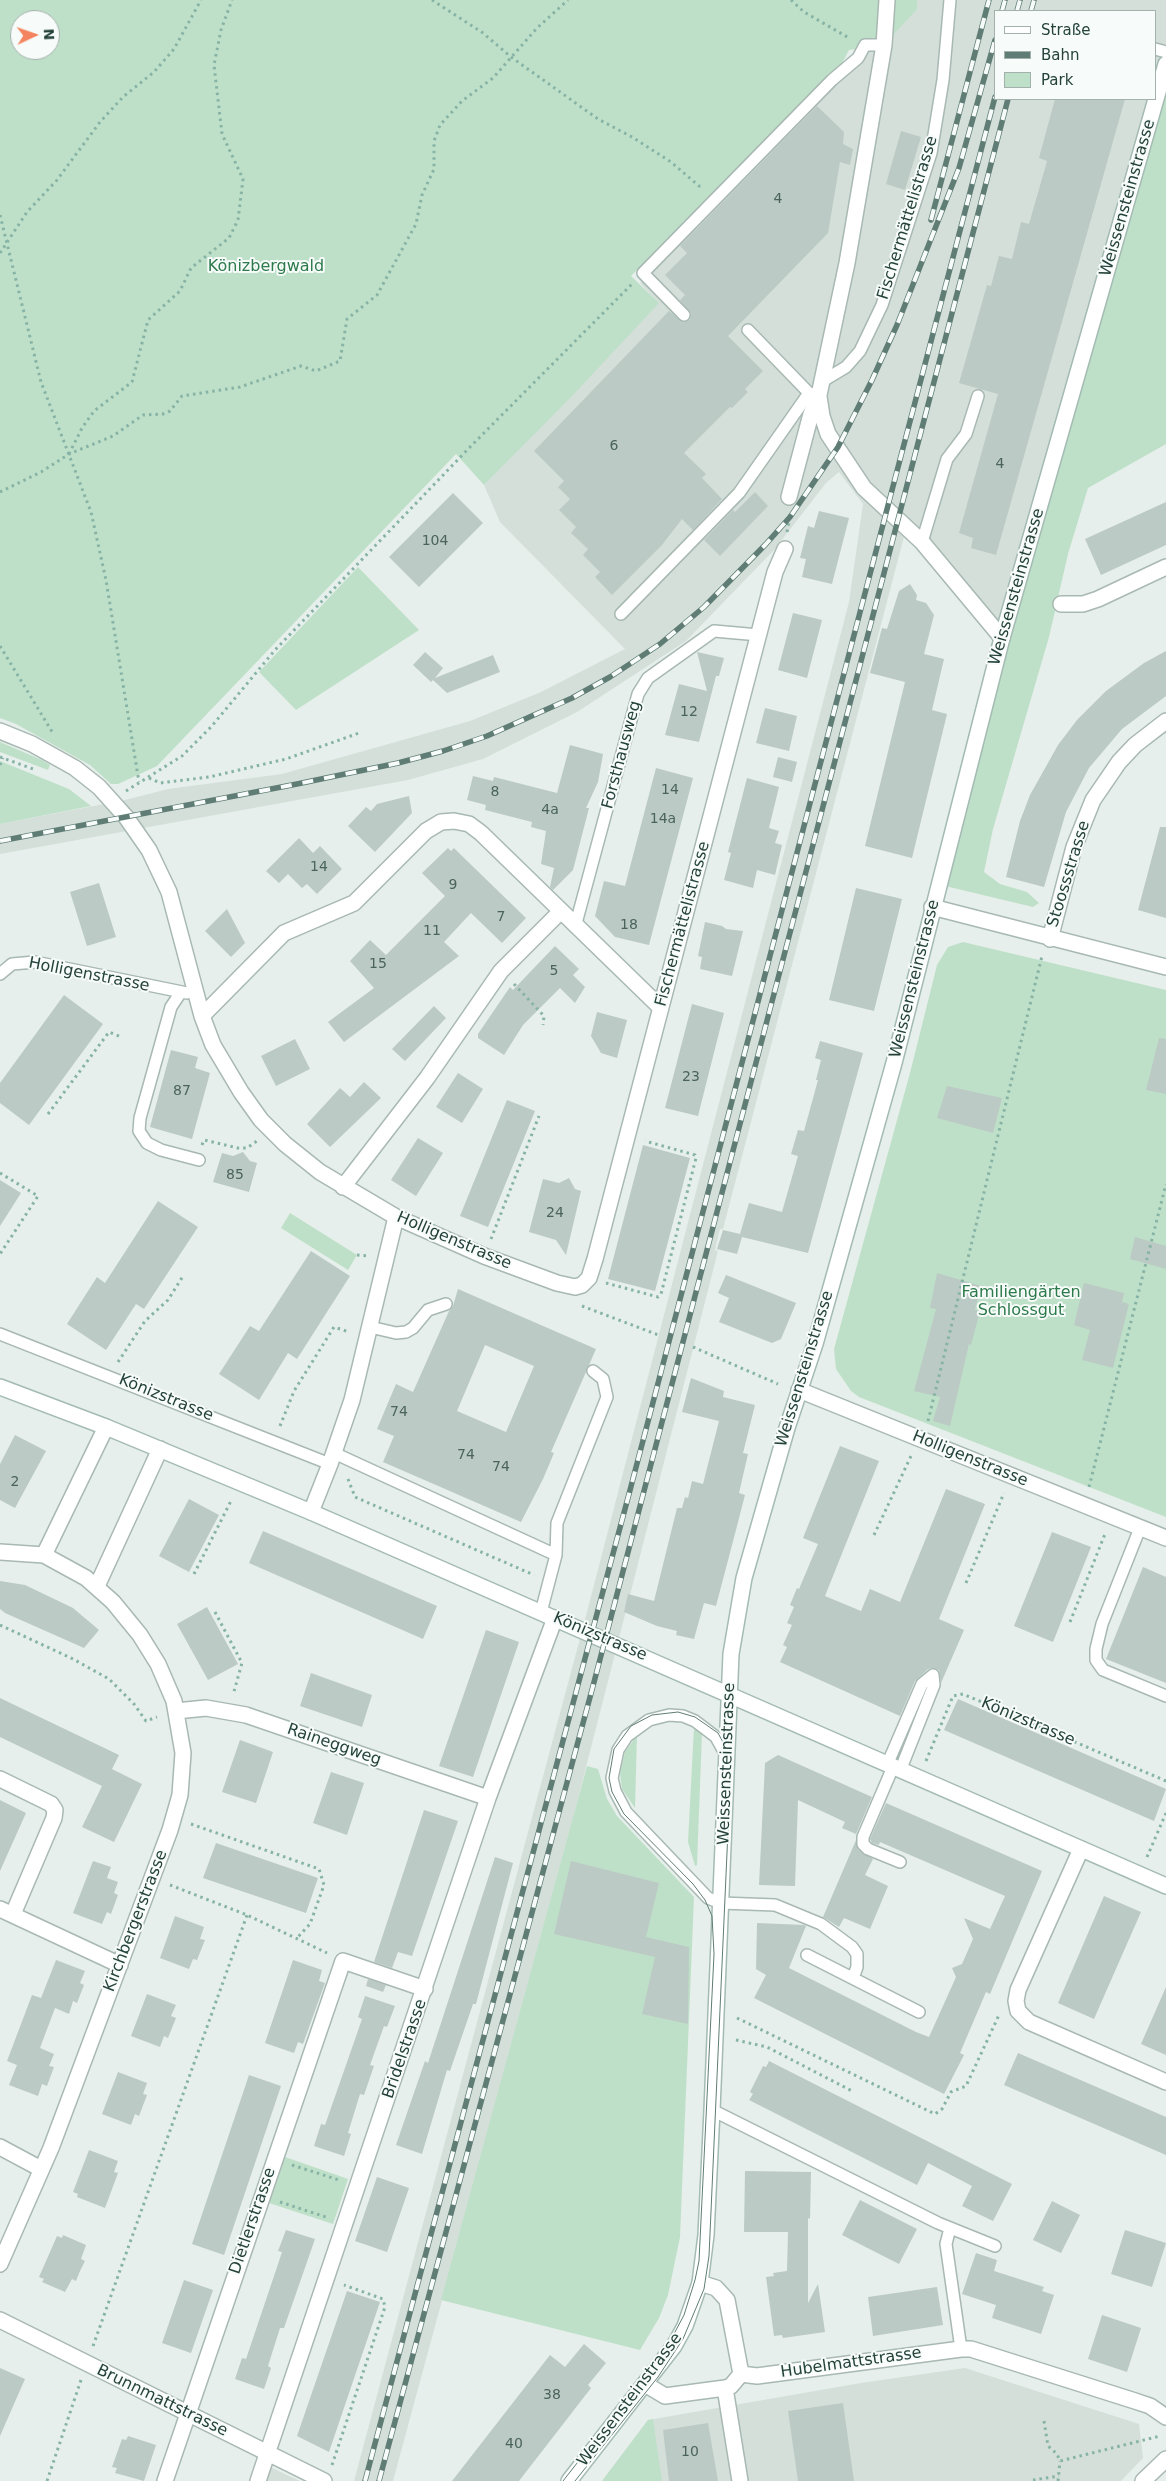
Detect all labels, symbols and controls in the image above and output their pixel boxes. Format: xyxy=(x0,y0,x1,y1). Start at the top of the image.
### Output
north arrow xyxy=(10,10,60,60)
legend xyxy=(994,10,1156,100)
text: Straße xyxy=(1041,21,1090,39)
text: N xyxy=(41,28,57,41)
text: Bahn xyxy=(1041,46,1080,64)
text: Park xyxy=(1041,71,1073,89)
street label: Weissensteinstrasse xyxy=(1096,117,1160,279)
street label: Fischermättelistrasse xyxy=(874,134,942,302)
house number: 4 xyxy=(774,191,782,207)
park label: Könizbergwald xyxy=(208,257,324,277)
house number: 6 xyxy=(610,438,618,454)
house number: 4 xyxy=(996,456,1004,472)
street label: Weissensteinstrasse xyxy=(985,506,1049,668)
house number: 104 xyxy=(422,533,448,549)
street label: Forsthausweg xyxy=(598,699,646,811)
house number: 12 xyxy=(680,704,698,720)
house number: 14 xyxy=(661,782,679,798)
house number: 8 xyxy=(491,784,499,800)
house number: 4a xyxy=(541,802,559,818)
house number: 14a xyxy=(650,811,676,827)
street label: Stoossstrasse xyxy=(1044,819,1094,929)
street label: Fischermättelistrasse xyxy=(652,839,714,1009)
house number: 14 xyxy=(310,859,328,875)
house number: 9 xyxy=(449,877,457,893)
street label: Weissensteinstrasse xyxy=(886,898,944,1060)
house number: 7 xyxy=(497,909,505,925)
house number: 18 xyxy=(620,917,638,933)
house number: 11 xyxy=(423,923,441,939)
street label: Holligenstrasse xyxy=(27,954,151,996)
house number: 15 xyxy=(369,956,387,972)
house number: 5 xyxy=(550,963,558,979)
house number: 23 xyxy=(682,1069,700,1085)
house number: 87 xyxy=(173,1083,191,1099)
house number: 85 xyxy=(226,1167,244,1183)
house number: 24 xyxy=(546,1205,564,1221)
street label: Holligenstrasse xyxy=(394,1208,514,1274)
park label: Familiengärten Schlossgut xyxy=(961,1283,1081,1321)
street label: Weissensteinstrasse xyxy=(772,1289,838,1449)
street label: Könizstrasse xyxy=(116,1370,216,1426)
house number: 74 xyxy=(390,1404,408,1420)
street label: Holligenstrasse xyxy=(909,1427,1031,1491)
house number: 74 xyxy=(457,1447,475,1463)
house number: 74 xyxy=(492,1459,510,1475)
house number: 2 xyxy=(11,1474,19,1490)
street label: Könizstrasse xyxy=(550,1609,650,1665)
street label: Weissensteinstrasse xyxy=(715,1683,739,1845)
street label: Könizstrasse xyxy=(978,1694,1078,1750)
street label: Raineggweg xyxy=(284,1720,384,1770)
street label: Kirchbergerstrasse xyxy=(100,1847,172,1995)
street label: Bridelstrasse xyxy=(379,1997,431,2101)
street label: Dietlerstrasse xyxy=(226,2165,280,2277)
street label: Weissensteinstrasse xyxy=(573,2329,687,2471)
street label: Hubelmattstrasse xyxy=(779,2344,923,2382)
street label: Brunnmattstrasse xyxy=(93,2361,231,2441)
house number: 38 xyxy=(543,2387,561,2403)
house number: 40 xyxy=(505,2436,523,2452)
house number: 10 xyxy=(681,2444,699,2460)

